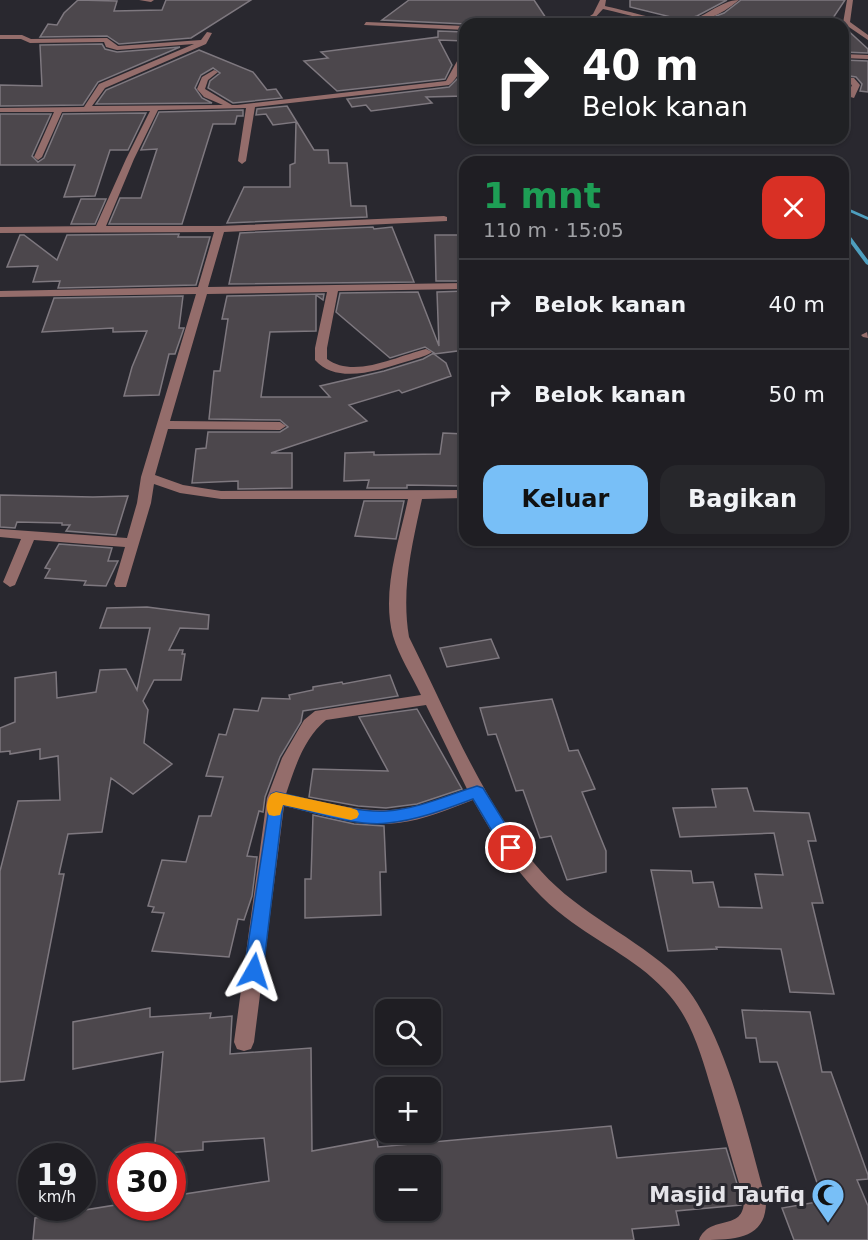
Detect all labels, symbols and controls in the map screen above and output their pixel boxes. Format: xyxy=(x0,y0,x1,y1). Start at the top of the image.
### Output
text: 40 m xyxy=(582,41,699,90)
icon: right xyxy=(483,42,561,120)
text: Belok kanan xyxy=(582,91,748,122)
text: 1 mnt xyxy=(483,175,601,216)
button: close xyxy=(762,176,825,239)
text: 110 m · 15:05 xyxy=(483,218,624,242)
icon: right xyxy=(483,288,516,321)
text: Belok kanan xyxy=(534,292,686,317)
text: 40 m xyxy=(769,292,825,317)
icon: right xyxy=(483,378,516,411)
text: Belok kanan xyxy=(534,382,686,407)
text: 50 m xyxy=(769,382,825,407)
button: Keluar xyxy=(483,465,648,534)
button: Bagikan xyxy=(660,465,825,534)
pin xyxy=(485,822,536,873)
icon: arrive xyxy=(494,831,527,864)
position arrow xyxy=(222,939,286,1003)
map controls xyxy=(375,999,441,1221)
button: search xyxy=(375,999,441,1065)
button: + xyxy=(375,1077,441,1143)
speed limit sign: 30 xyxy=(108,1143,186,1221)
button: − xyxy=(375,1155,441,1221)
text: 19 xyxy=(36,1157,78,1192)
mosque icon: Masjid Taufiq xyxy=(810,1177,846,1224)
place label: Masjid Taufiq xyxy=(649,1183,805,1207)
text: km/h xyxy=(38,1188,76,1206)

